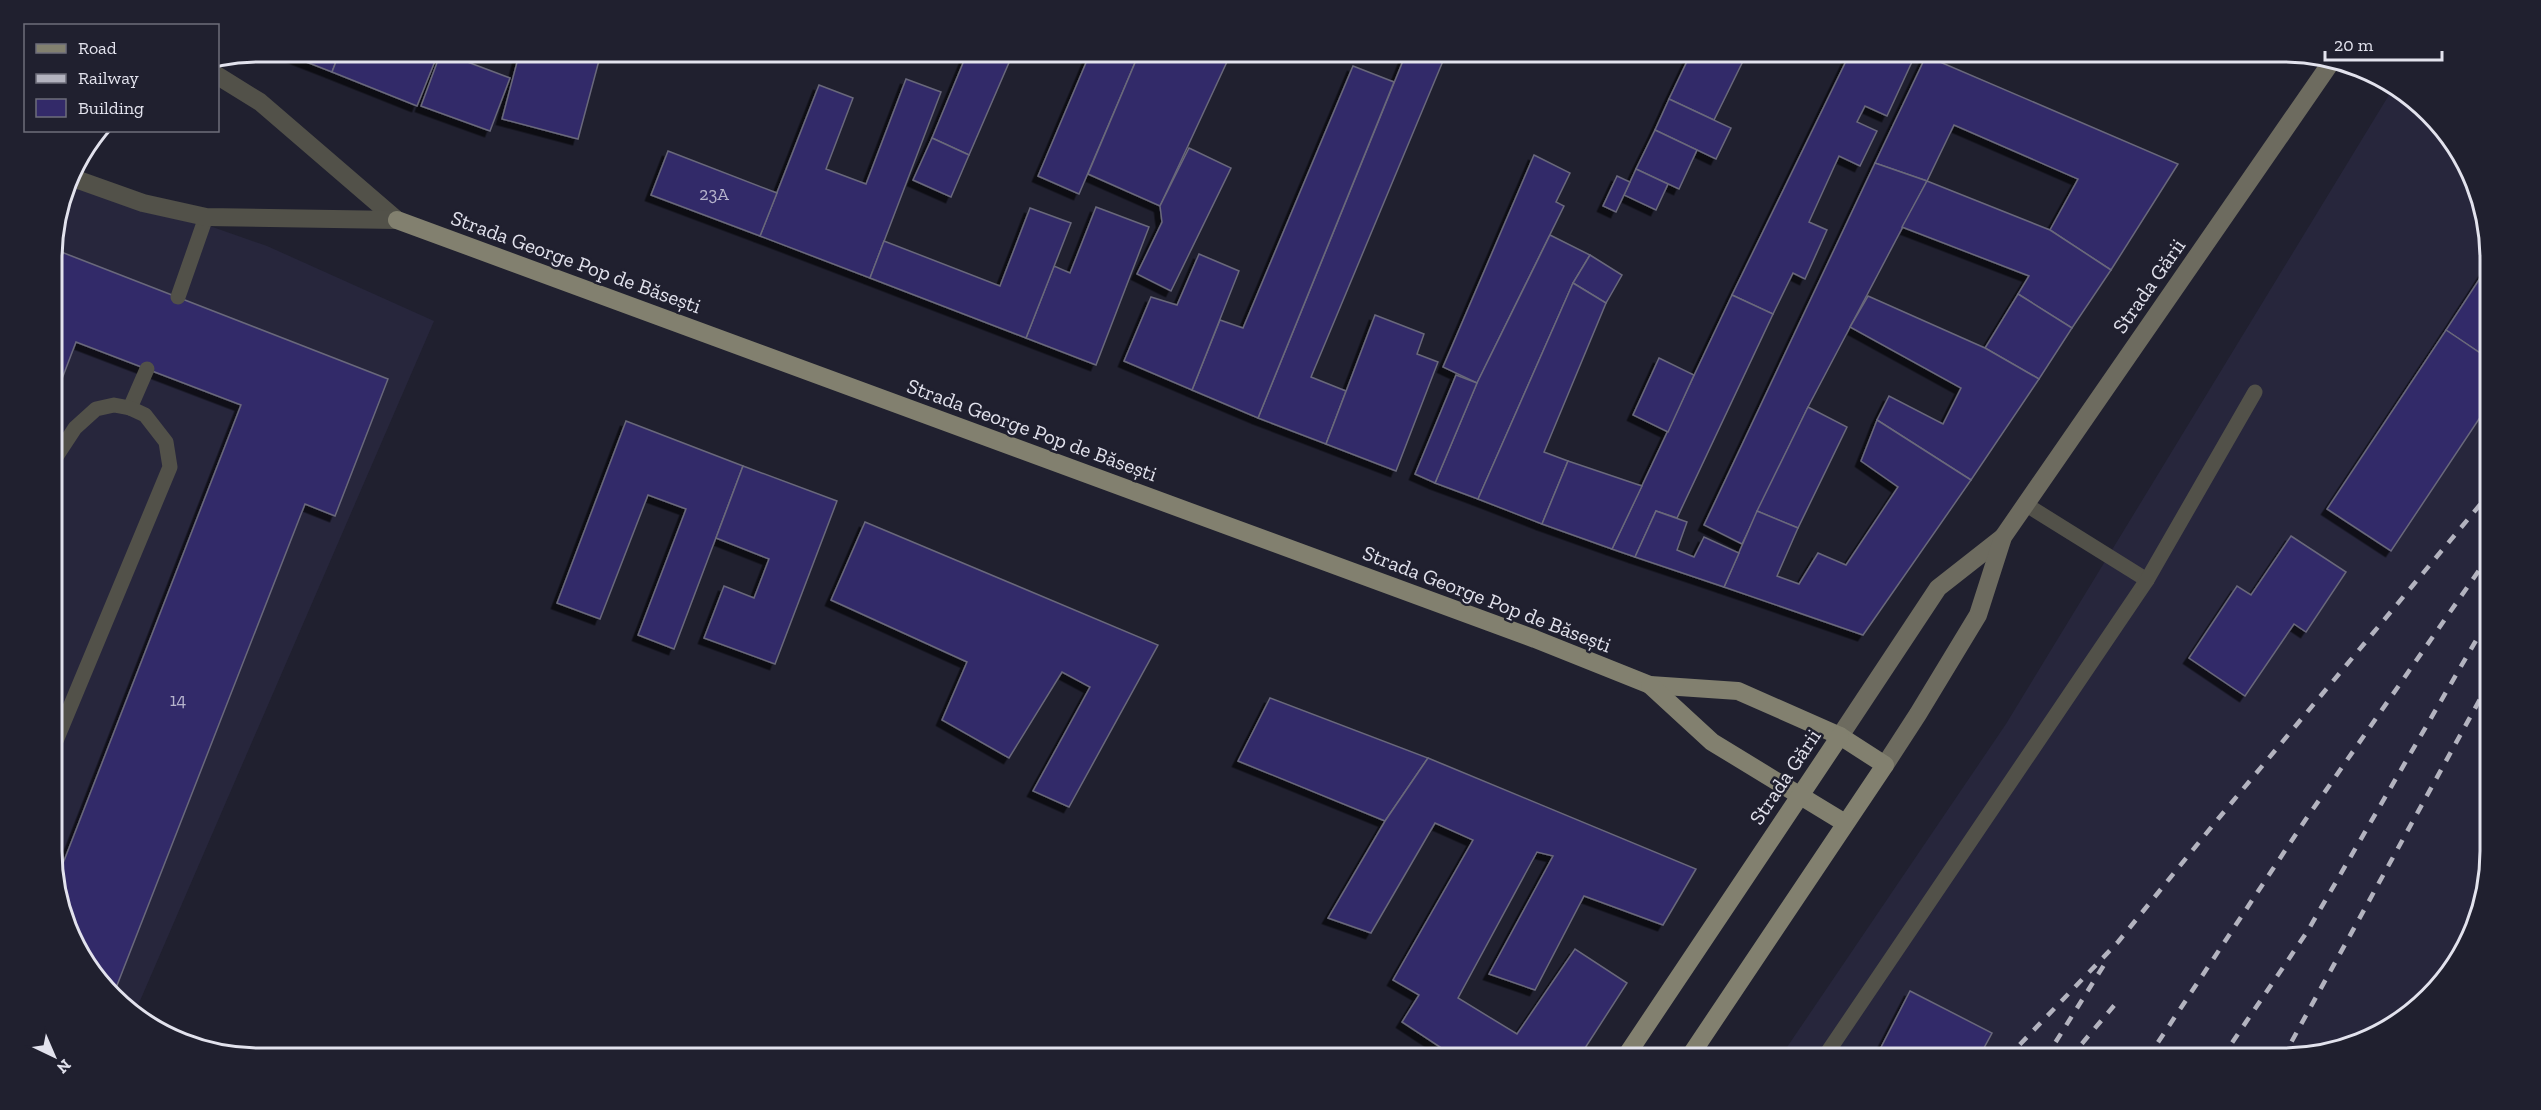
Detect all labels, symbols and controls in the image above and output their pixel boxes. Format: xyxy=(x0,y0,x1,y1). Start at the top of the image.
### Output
legend xyxy=(24,24,219,132)
scale bar xyxy=(2325,24,2442,62)
text: 20 m xyxy=(2334,34,2374,56)
text: Road xyxy=(78,37,117,59)
text: Railway xyxy=(78,67,140,89)
text: Building xyxy=(78,97,144,119)
house number: 23A xyxy=(699,183,729,205)
street label: Strada George Pop de Băsești xyxy=(448,205,705,318)
street label: Strada Gării xyxy=(2107,234,2190,338)
street label: Strada George Pop de Băsești xyxy=(904,373,1161,486)
street label: Strada George Pop de Băsești xyxy=(1359,540,1615,658)
house number: 14 xyxy=(170,689,187,711)
street label: Strada Gării xyxy=(1744,724,1826,829)
north arrow xyxy=(24,1026,84,1086)
text: N xyxy=(53,1055,75,1077)

